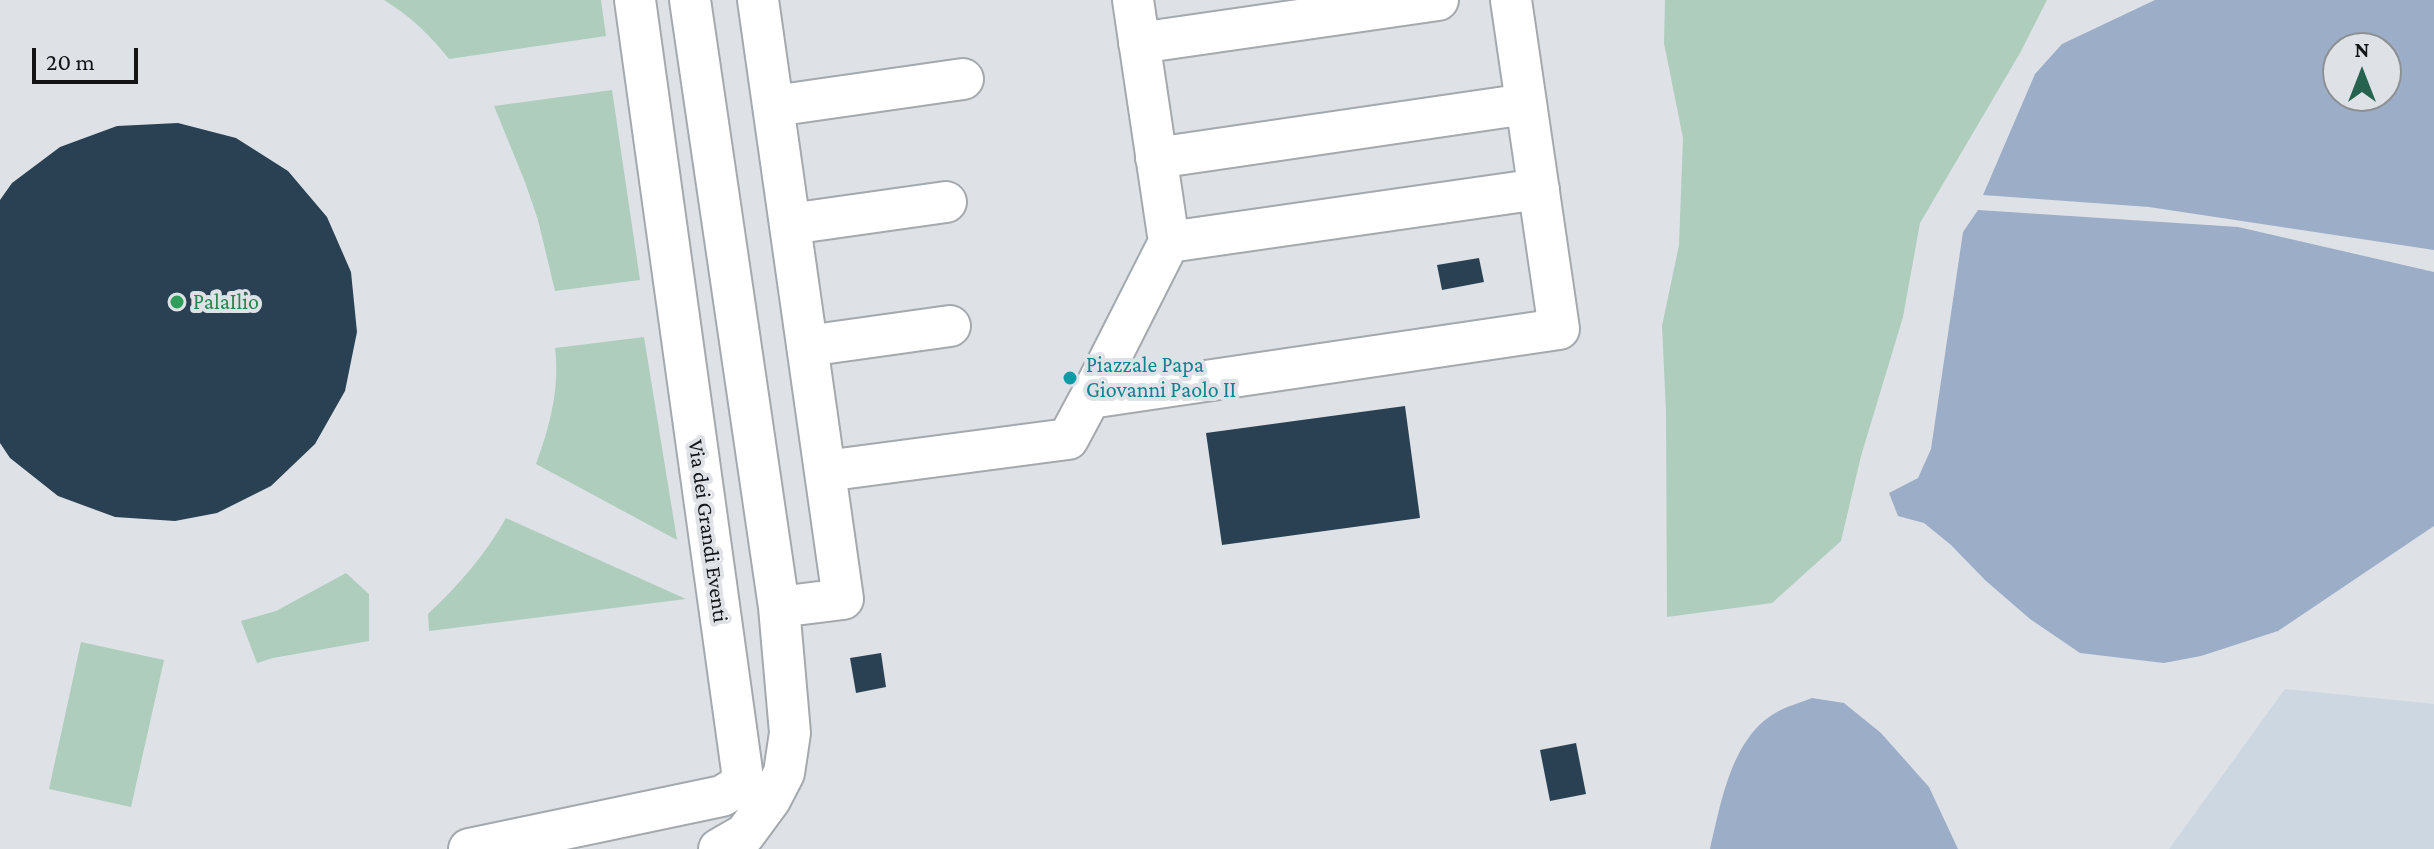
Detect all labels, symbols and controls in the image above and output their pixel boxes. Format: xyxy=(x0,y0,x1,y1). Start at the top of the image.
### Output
scale bar xyxy=(36,32,142,82)
north arrow xyxy=(2322,32,2402,112)
text: N xyxy=(2355,37,2370,62)
text: 20 m xyxy=(46,48,95,75)
place label: PalaIlio xyxy=(193,289,259,315)
marker: PalaIlio xyxy=(168,293,186,311)
place label: Piazzale Papa Giovanni Paolo II xyxy=(1086,352,1236,404)
marker: Piazzale Papa Giovanni Paolo II xyxy=(1061,369,1079,387)
street label: Via dei Grandi Eventi xyxy=(682,438,734,624)

